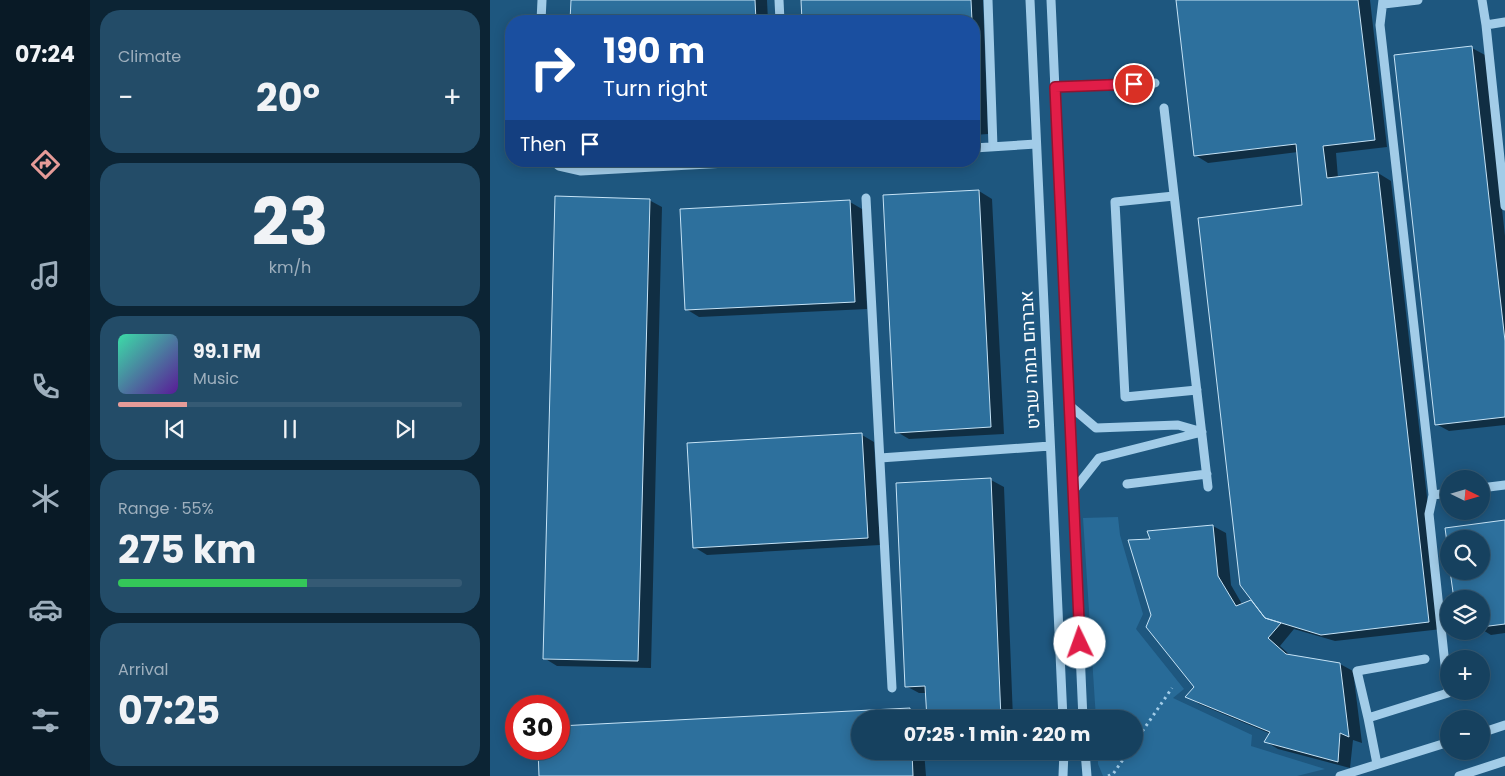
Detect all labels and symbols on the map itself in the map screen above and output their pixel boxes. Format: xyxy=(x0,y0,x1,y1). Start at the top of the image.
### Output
pin xyxy=(1113,63,1155,105)
street label: אברהם בומה שביט xyxy=(1013,290,1046,430)
north arrow xyxy=(1440,470,1490,520)
position arrow xyxy=(1053,616,1105,668)
speed limit sign: 30 xyxy=(505,695,570,760)

